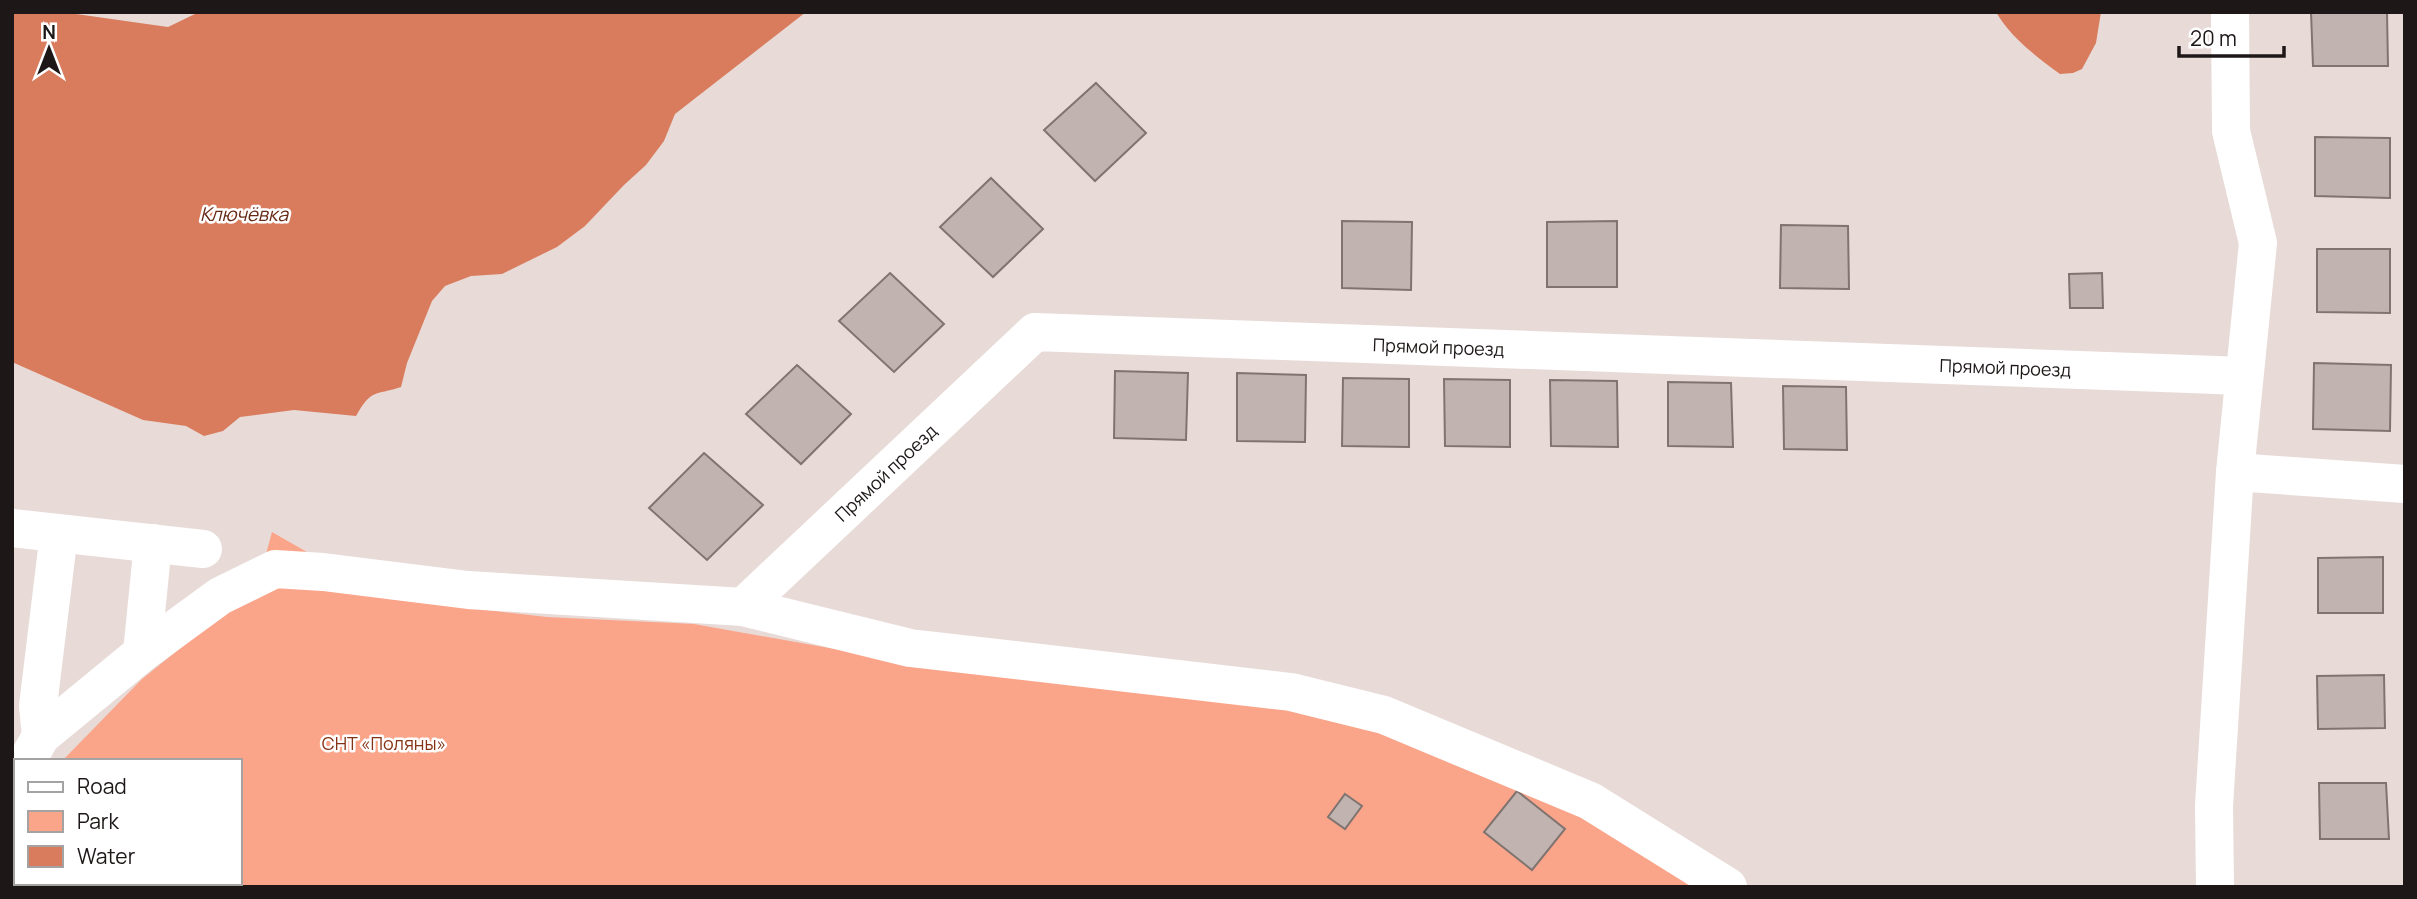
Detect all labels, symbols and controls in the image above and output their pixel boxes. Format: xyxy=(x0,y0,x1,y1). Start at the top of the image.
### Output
north arrow xyxy=(14,14,84,84)
scale bar xyxy=(2179,14,2284,58)
text: N xyxy=(42,19,56,45)
text: 20 m xyxy=(2190,24,2237,52)
water label: Ключёвка xyxy=(200,201,289,227)
street label: Прямой проезд xyxy=(1372,332,1505,361)
street label: Прямой проезд xyxy=(1939,353,2072,382)
street label: Прямой проезд xyxy=(830,419,942,526)
park label: СНТ «Поляны» xyxy=(322,731,446,755)
legend xyxy=(14,759,242,885)
text: Road xyxy=(77,772,127,800)
text: Park xyxy=(77,807,119,835)
text: Water xyxy=(77,842,136,870)

